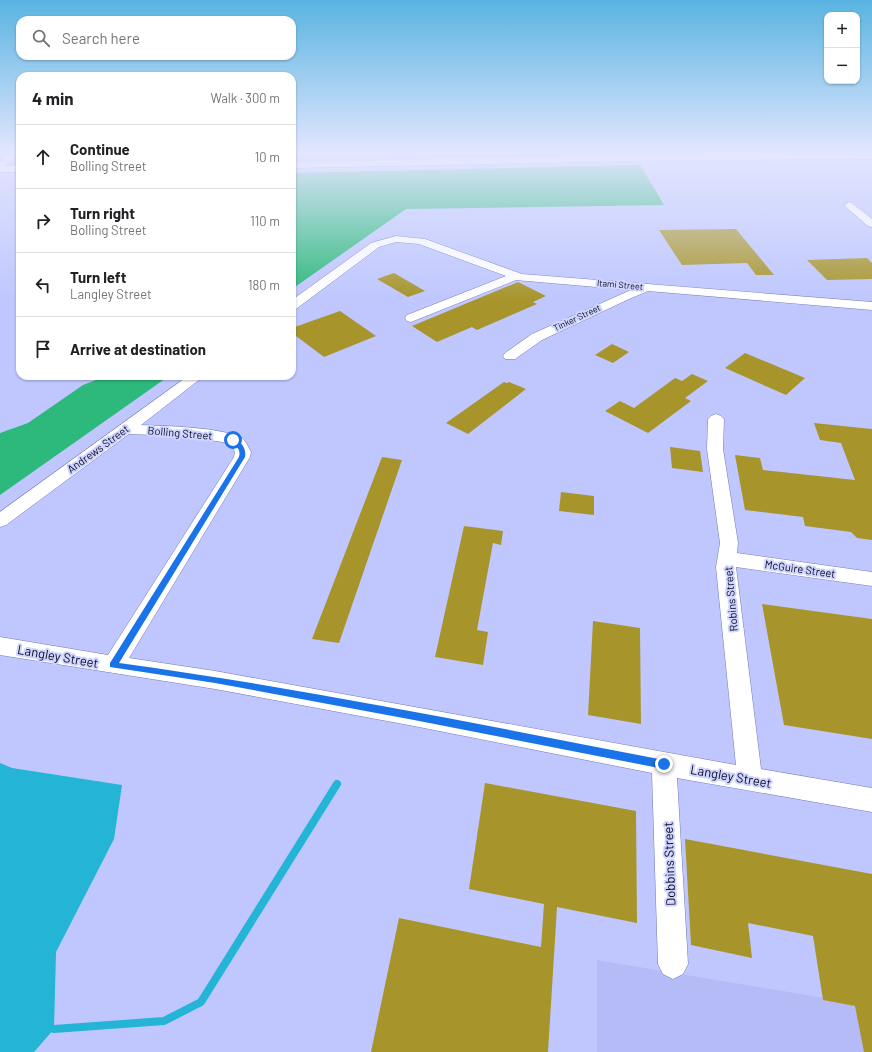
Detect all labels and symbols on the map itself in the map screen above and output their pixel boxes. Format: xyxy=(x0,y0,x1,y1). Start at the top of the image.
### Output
street label: Itami Street xyxy=(596,277,644,292)
street label: Tinker Street xyxy=(551,302,602,333)
street label: Andrews Street xyxy=(64,422,131,475)
street label: Bolling Street xyxy=(147,423,213,442)
route start xyxy=(224,431,242,449)
street label: McGuire Street xyxy=(764,557,836,580)
street label: Robins Street xyxy=(721,566,740,632)
street label: Langley Street xyxy=(16,641,100,671)
route end xyxy=(655,755,673,773)
street label: Langley Street xyxy=(689,761,773,791)
street label: Dobbins Street xyxy=(660,822,678,906)

